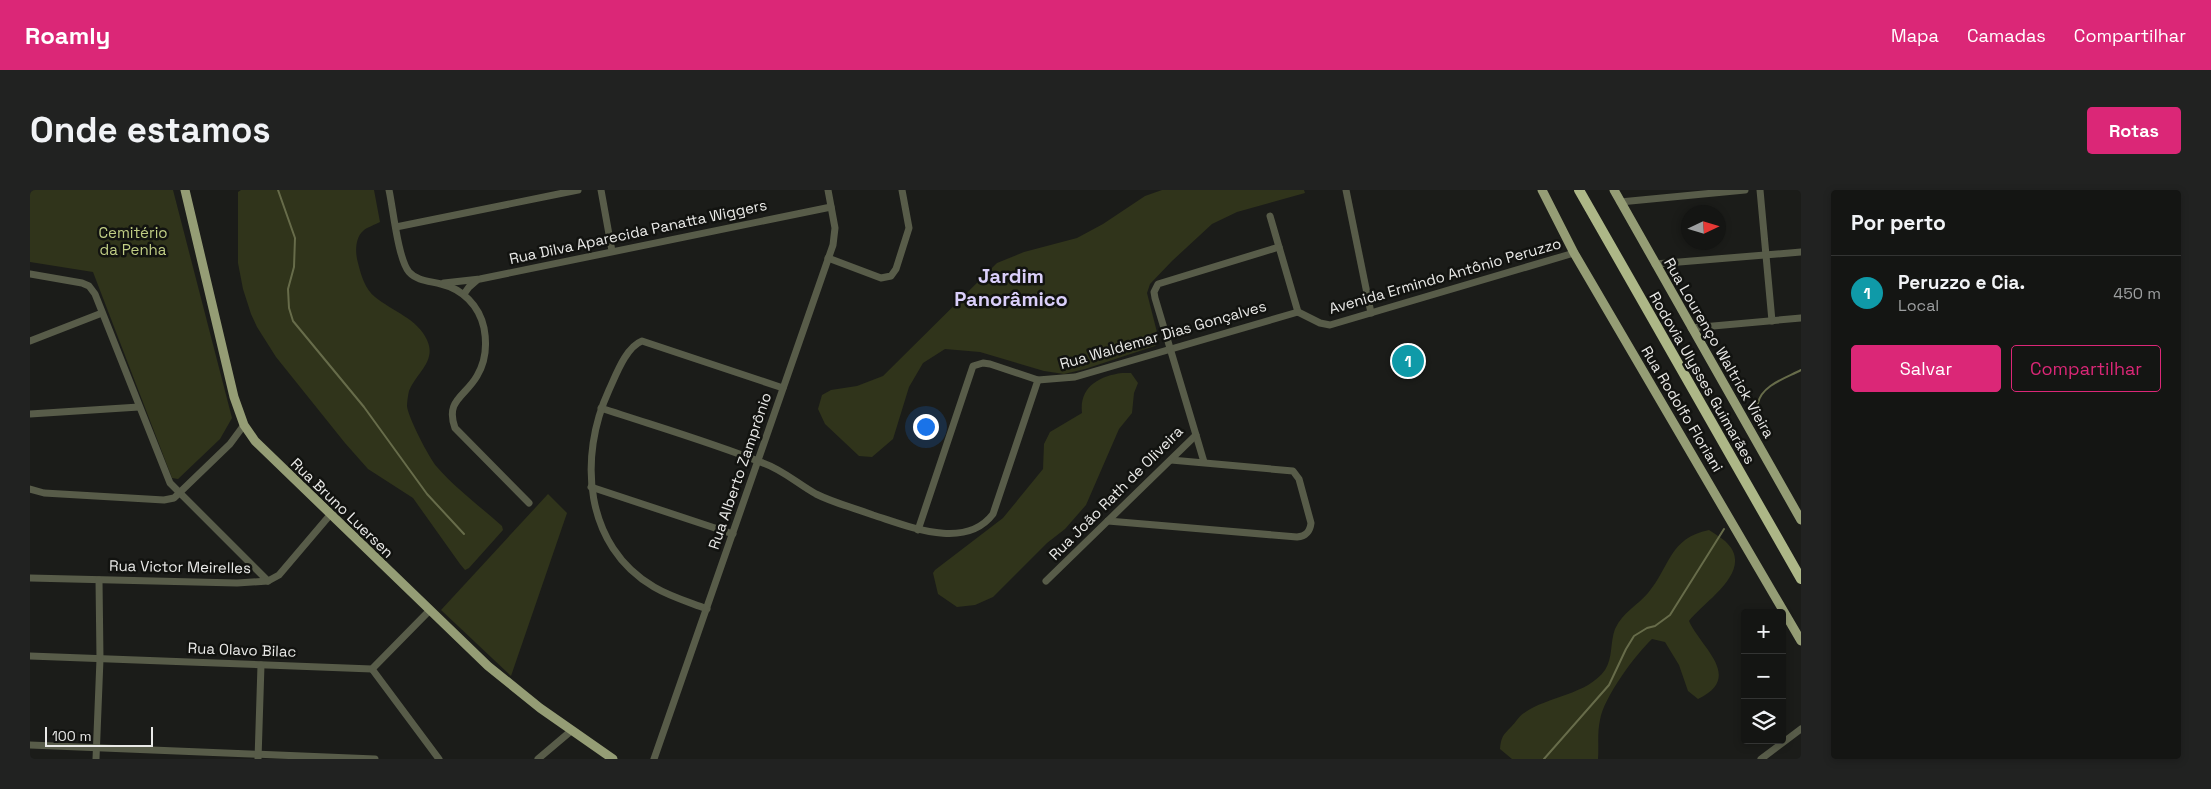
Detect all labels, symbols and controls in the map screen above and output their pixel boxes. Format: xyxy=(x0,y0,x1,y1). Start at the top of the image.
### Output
text: Roamly xyxy=(25,20,110,51)
text: Mapa xyxy=(1891,24,1939,47)
text: Camadas xyxy=(1967,24,2046,47)
text: Compartilhar xyxy=(2074,24,2186,47)
button: Rotas xyxy=(2087,107,2181,154)
text: Onde estamos xyxy=(30,108,271,152)
street label: Rua Dilva Aparecida Panatta Wiggers xyxy=(507,195,769,268)
north arrow xyxy=(1681,205,1726,250)
text: Por perto xyxy=(1851,209,1946,236)
park label: Cemitério da Penha xyxy=(98,223,168,259)
street label: Avenida Ermindo Antônio Peruzzo xyxy=(1327,233,1563,318)
street label: Rua Lourenço Waltrick Vieira xyxy=(1660,254,1779,442)
district label: Jardim Panorâmico xyxy=(954,263,1068,312)
text: Peruzzo e Cia. xyxy=(1898,270,2025,295)
text: 1 xyxy=(1863,283,1871,304)
text: 450 m xyxy=(2113,283,2161,304)
street label: Rodovia Ulysses Guimarães xyxy=(1645,288,1760,467)
text: Local xyxy=(1898,295,1939,316)
street label: Rua Waldemar Dias Gonçalves xyxy=(1057,296,1268,373)
pin: 1 xyxy=(1392,342,1424,380)
street label: Rua Rodolfo Floriani xyxy=(1637,342,1728,475)
button: Salvar xyxy=(1851,345,2001,392)
button: Compartilhar xyxy=(2011,345,2161,392)
street label: Rua Alberto Zamprônio xyxy=(704,390,775,552)
your location xyxy=(913,414,939,440)
street label: Rua João Rath de Oliveira xyxy=(1045,421,1187,564)
street label: Rua Bruno Luersen xyxy=(287,454,398,562)
street label: Rua Victor Meirelles xyxy=(109,556,251,577)
map controls xyxy=(1741,609,1786,744)
button: + xyxy=(1741,609,1786,654)
street label: Rua Olavo Bilac xyxy=(187,638,297,661)
button: − xyxy=(1741,654,1786,699)
button: layers xyxy=(1741,699,1786,744)
scale bar xyxy=(45,724,152,747)
text: 100 m xyxy=(52,727,91,745)

